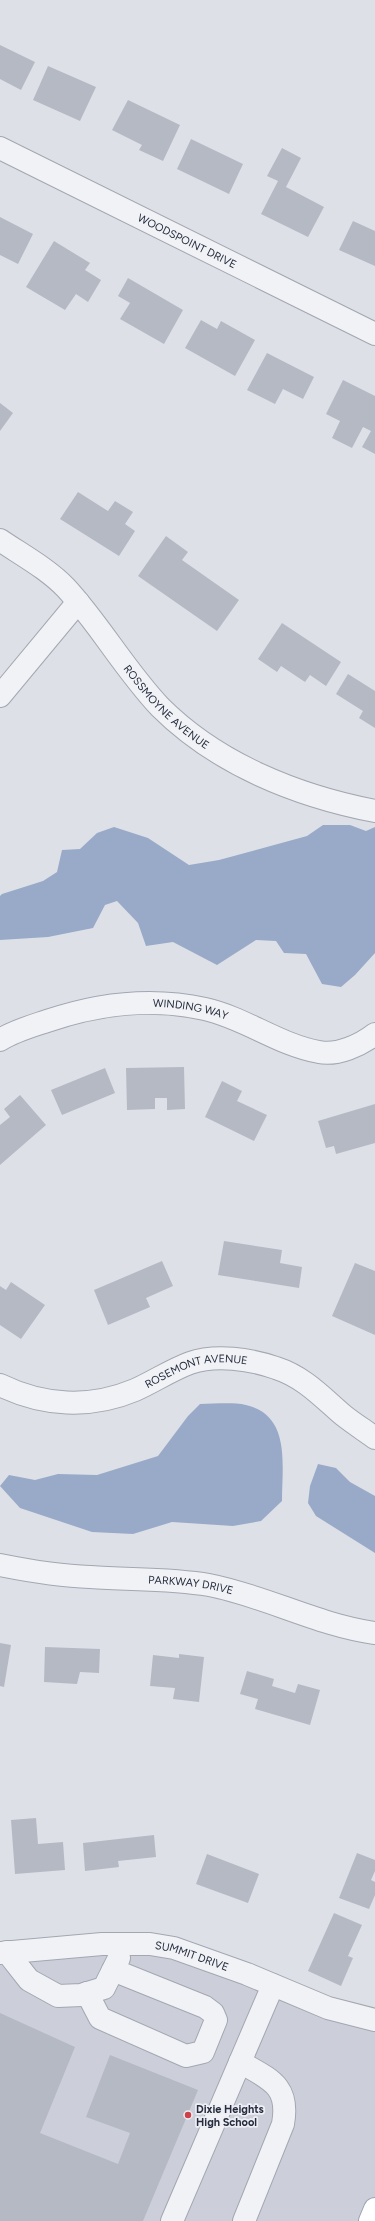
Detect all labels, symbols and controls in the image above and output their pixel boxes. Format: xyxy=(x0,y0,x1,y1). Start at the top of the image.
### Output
street label: WOODSPOINT DRIVE xyxy=(136,211,239,271)
street label: ROSSMOYNE AVENUE xyxy=(121,662,212,751)
street label: WINDING WAY xyxy=(153,996,230,1022)
street label: ROSEMONT AVENUE xyxy=(143,1352,249,1391)
street label: PARKWAY DRIVE xyxy=(148,1573,235,1597)
street label: SUMMIT DRIVE xyxy=(154,1938,230,1973)
place label: Dixie Heights High School xyxy=(196,2103,264,2129)
marker: Dixie Heights High School xyxy=(183,2110,193,2120)

